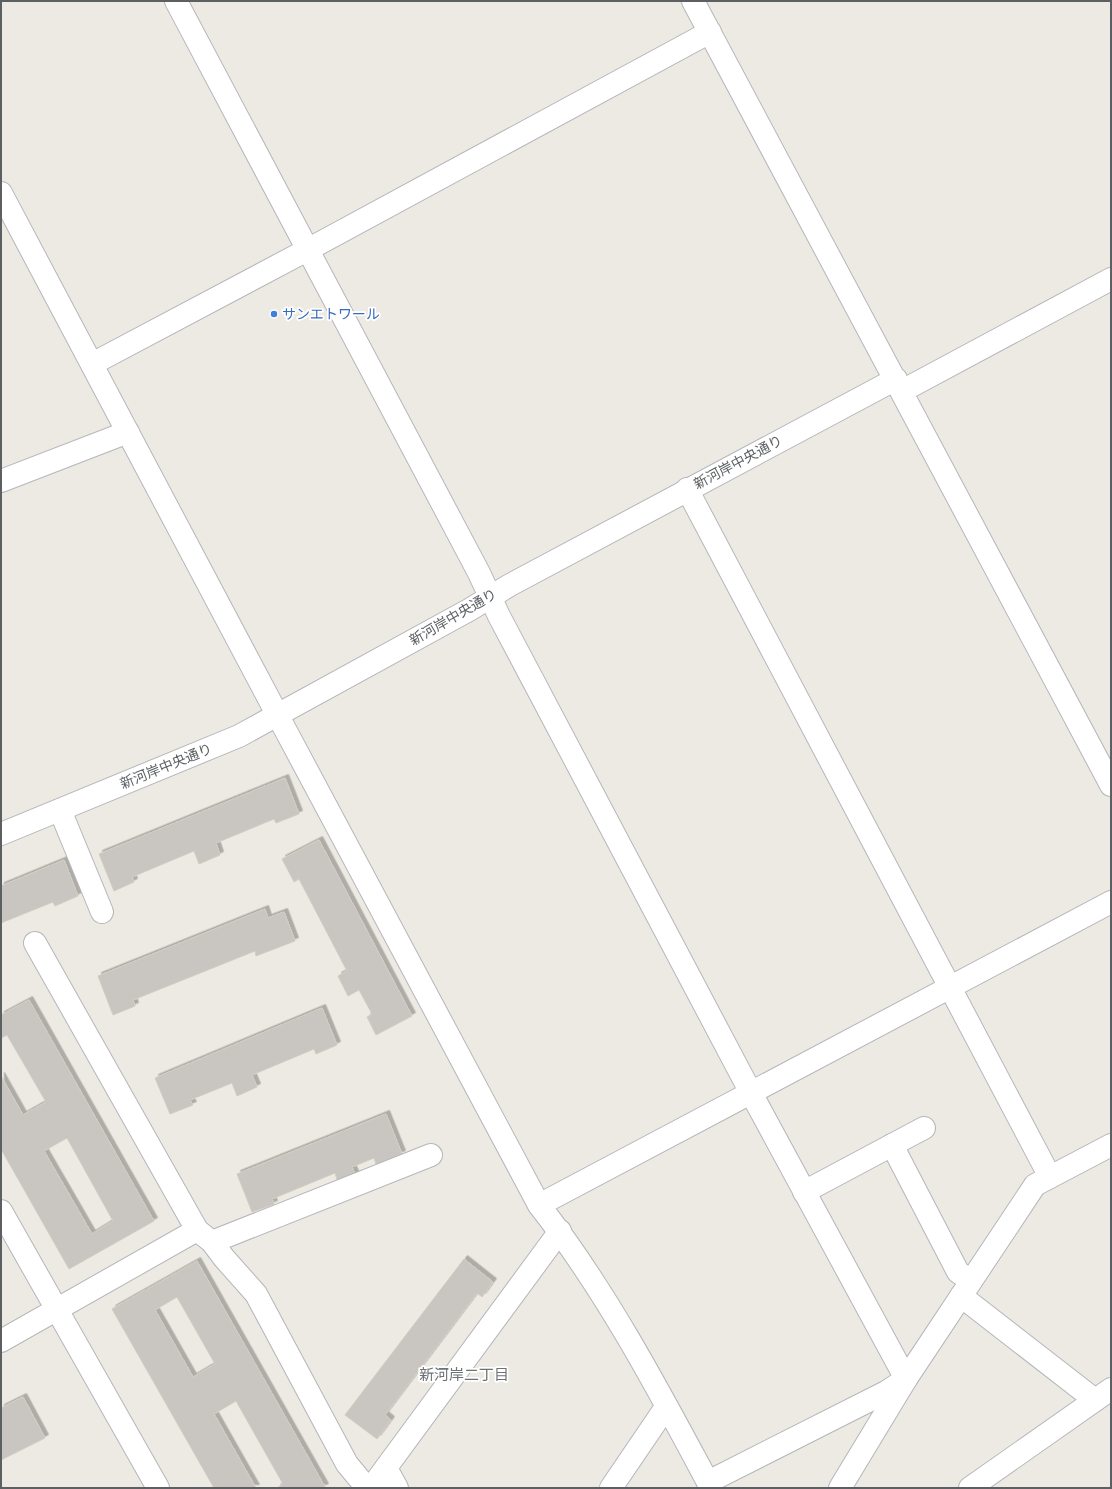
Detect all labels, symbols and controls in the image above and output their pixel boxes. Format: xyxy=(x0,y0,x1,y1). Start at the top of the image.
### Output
place label: サンエトワール xyxy=(282,306,380,322)
marker: サンエトワール xyxy=(269,309,279,319)
street label: 新河岸中央通り xyxy=(691,432,785,492)
street label: 新河岸中央通り xyxy=(407,586,499,648)
street label: 新河岸中央通り xyxy=(118,740,214,792)
district label: 新河岸二丁目 xyxy=(419,1366,509,1384)

